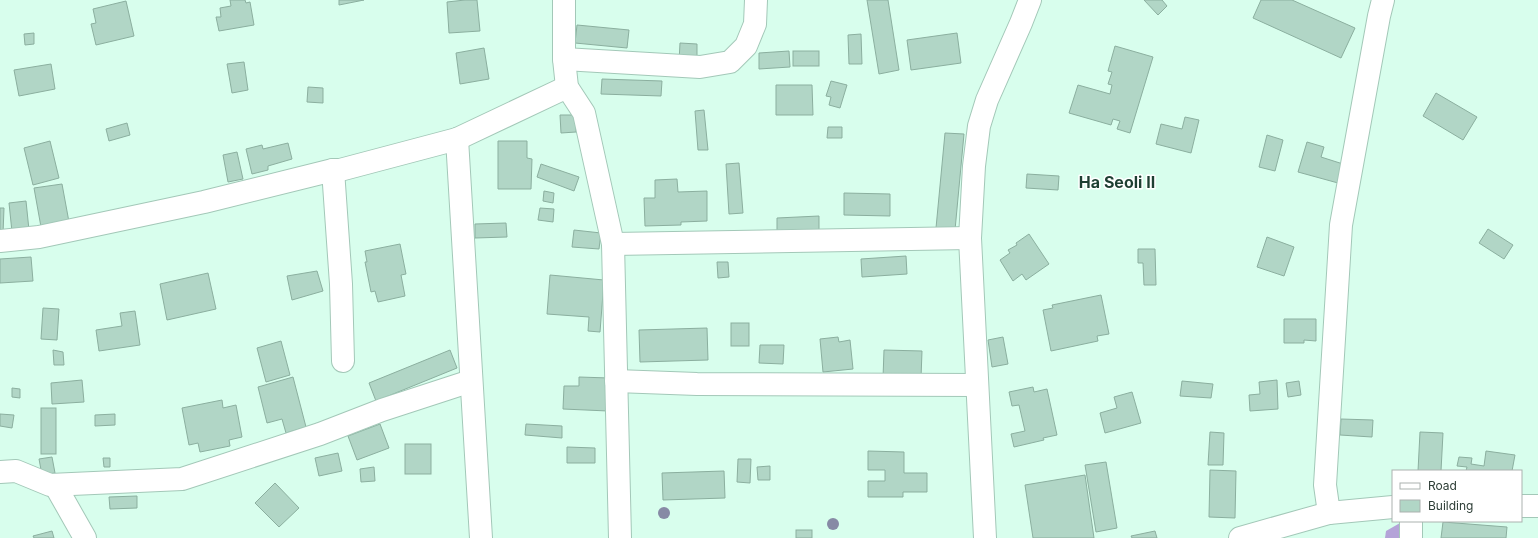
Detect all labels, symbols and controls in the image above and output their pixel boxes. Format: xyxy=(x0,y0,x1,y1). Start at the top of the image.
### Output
district label: Ha Seoli II xyxy=(1079,172,1155,192)
legend xyxy=(1392,470,1522,522)
text: Road xyxy=(1428,478,1457,493)
text: Building xyxy=(1428,498,1473,513)

